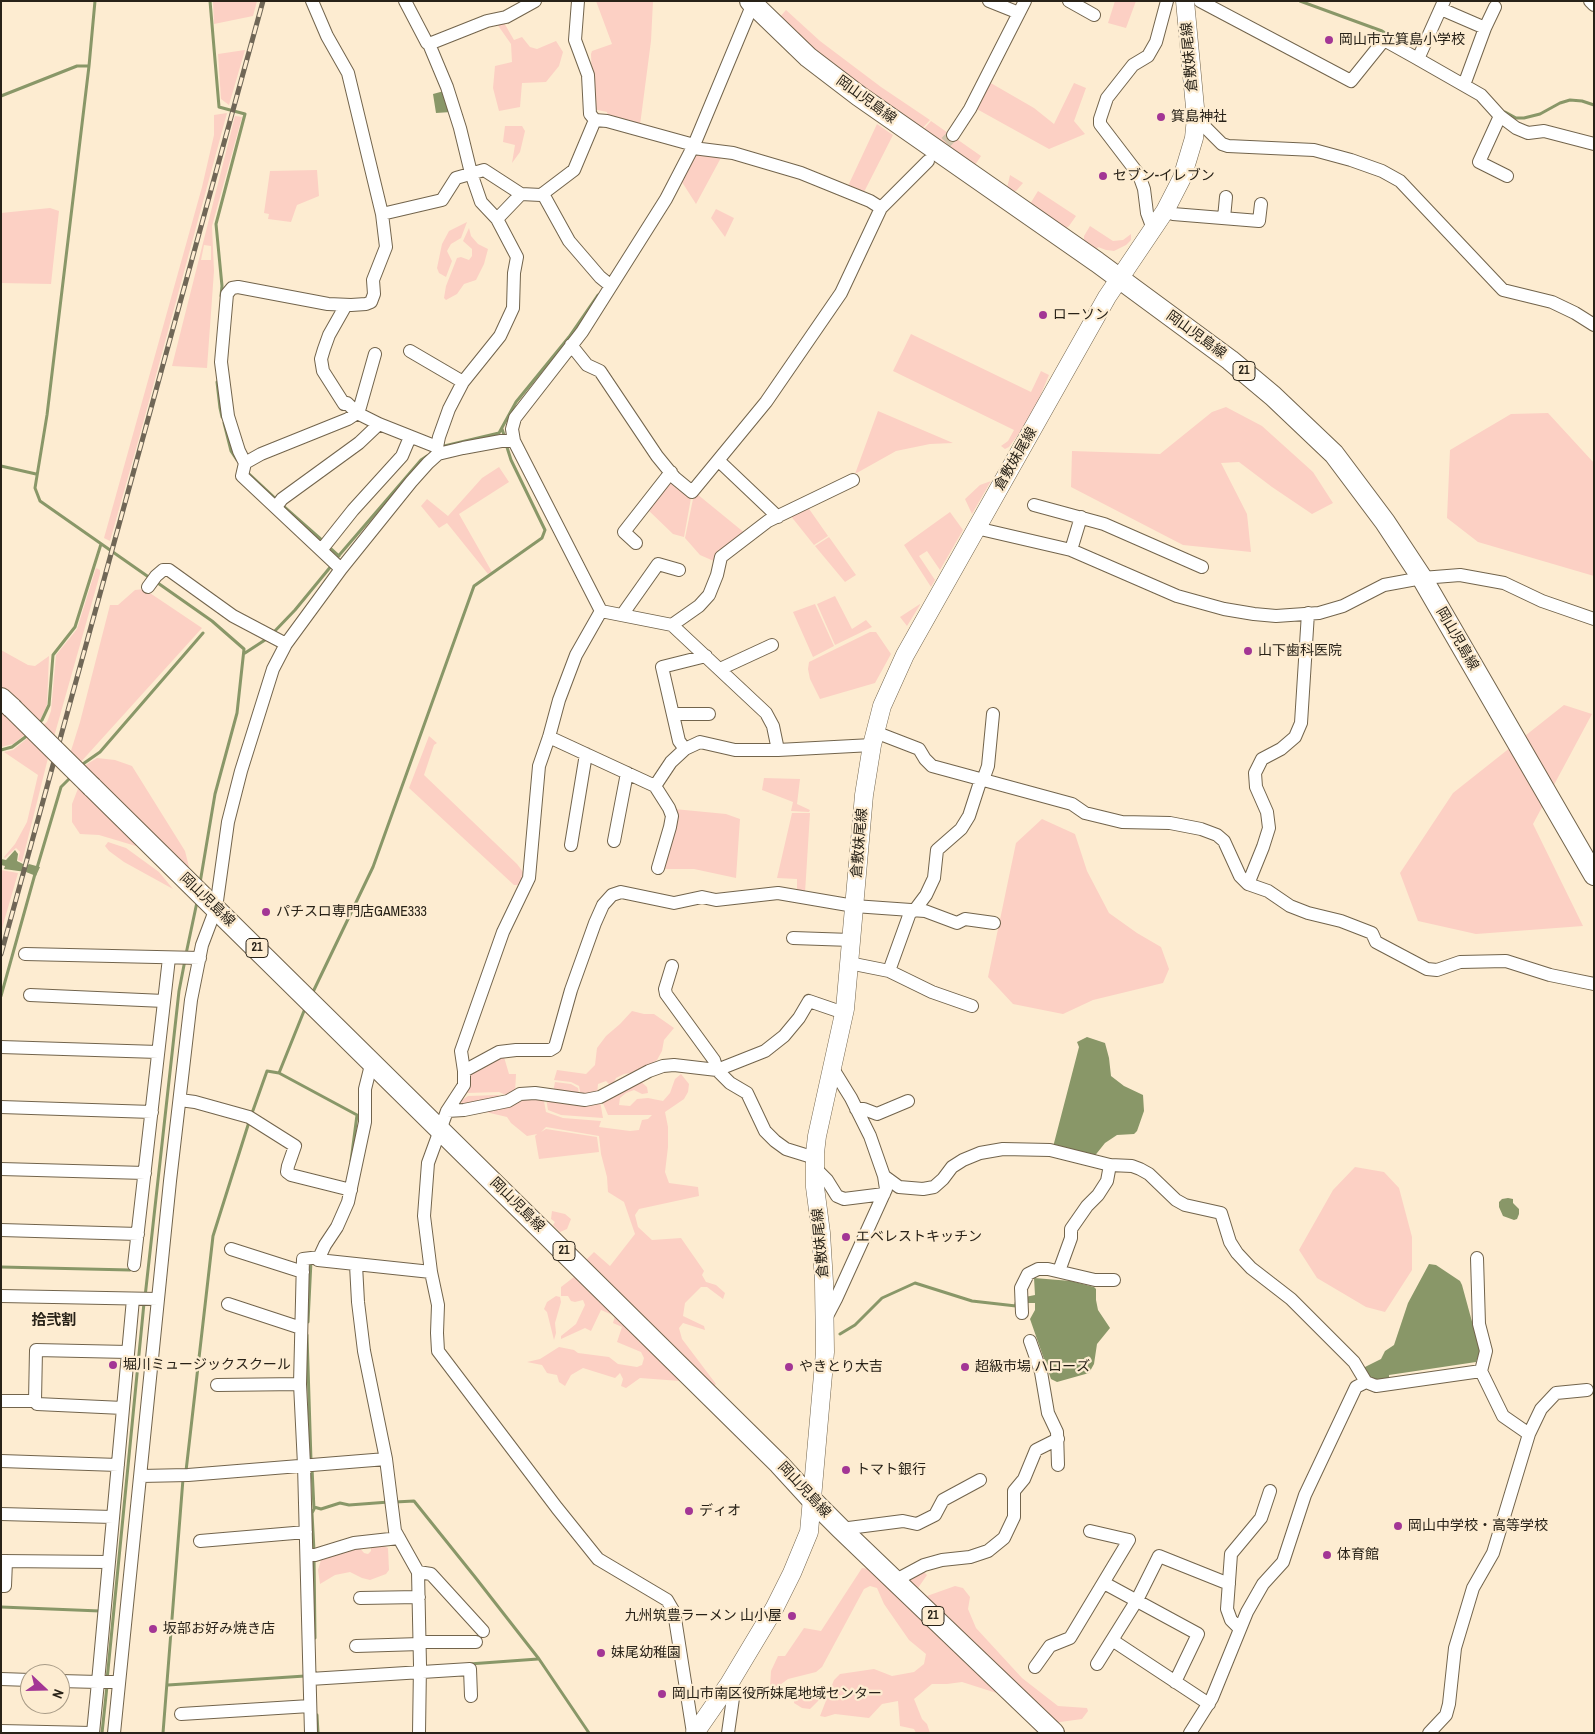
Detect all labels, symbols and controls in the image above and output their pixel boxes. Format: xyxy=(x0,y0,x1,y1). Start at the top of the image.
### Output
street label: 倉敷妹尾線 xyxy=(1179,21,1201,93)
place label: 岡山市立箕島小学校 xyxy=(1339,32,1465,48)
marker: 岡山市立箕島小学校 xyxy=(1323,34,1335,46)
street label: 岡山児島線 xyxy=(833,73,899,127)
place label: 箕島神社 xyxy=(1171,109,1227,125)
marker: 箕島神社 xyxy=(1155,111,1167,123)
place label: セブン-イレブン xyxy=(1113,168,1215,184)
marker: セブン-イレブン xyxy=(1097,170,1109,182)
place label: ローソン xyxy=(1053,307,1109,323)
street label: 岡山児島線 xyxy=(1163,308,1229,362)
marker: ローソン xyxy=(1037,309,1049,321)
road number: 21 xyxy=(1233,362,1255,381)
street label: 倉敷妹尾線 xyxy=(991,424,1041,494)
street label: 岡山児島線 xyxy=(1432,604,1482,674)
place label: 山下歯科医院 xyxy=(1258,643,1342,659)
marker: 山下歯科医院 xyxy=(1242,645,1254,657)
street label: 倉敷妹尾線 xyxy=(849,807,871,879)
street label: 岡山児島線 xyxy=(176,870,238,930)
place label: パチスロ専門店GAME333 xyxy=(276,904,427,920)
marker: パチスロ専門店GAME333 xyxy=(260,906,272,918)
road number: 21 xyxy=(246,938,268,958)
street label: 岡山児島線 xyxy=(486,1174,548,1236)
street label: 倉敷妹尾線 xyxy=(810,1207,832,1279)
place label: エベレストキッチン xyxy=(856,1229,982,1245)
marker: エベレストキッチン xyxy=(840,1231,852,1243)
road number: 21 xyxy=(553,1242,575,1260)
district label: 拾弐割 xyxy=(32,1312,76,1330)
place label: 堀川ミュージックスクール xyxy=(123,1357,291,1373)
marker: 堀川ミュージックスクール xyxy=(107,1359,119,1371)
place label: やきとり大吉 xyxy=(799,1359,883,1375)
place label: 超級市場 ハローズ xyxy=(975,1359,1090,1375)
marker: やきとり大吉 xyxy=(783,1361,795,1373)
marker: 超級市場 ハローズ xyxy=(959,1361,971,1373)
street label: 岡山児島線 xyxy=(774,1459,834,1521)
place label: トマト銀行 xyxy=(856,1462,926,1478)
marker: トマト銀行 xyxy=(840,1464,852,1476)
place label: ディオ xyxy=(699,1503,741,1519)
marker: ディオ xyxy=(683,1505,695,1517)
place label: 岡山中学校・高等学校 xyxy=(1408,1518,1548,1534)
marker: 岡山中学校・高等学校 xyxy=(1392,1520,1404,1532)
place label: 体育館 xyxy=(1337,1547,1379,1563)
marker: 体育館 xyxy=(1321,1549,1333,1561)
road number: 21 xyxy=(922,1606,944,1625)
place label: 九州筑豊ラーメン 山小屋 xyxy=(625,1608,782,1624)
marker: 九州筑豊ラーメン 山小屋 xyxy=(786,1610,798,1622)
place label: 坂部お好み焼き店 xyxy=(163,1621,275,1637)
marker: 坂部お好み焼き店 xyxy=(147,1623,159,1635)
place label: 妹尾幼稚園 xyxy=(611,1645,681,1661)
marker: 妹尾幼稚園 xyxy=(595,1647,607,1659)
north arrow xyxy=(20,1664,70,1714)
place label: 岡山市南区役所妹尾地域センター xyxy=(672,1686,882,1702)
text: N xyxy=(48,1687,68,1701)
marker: 岡山市南区役所妹尾地域センター xyxy=(656,1688,668,1700)

